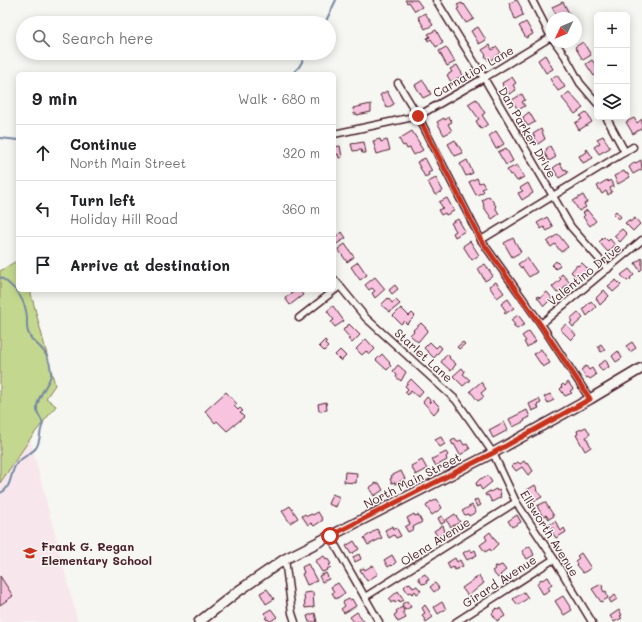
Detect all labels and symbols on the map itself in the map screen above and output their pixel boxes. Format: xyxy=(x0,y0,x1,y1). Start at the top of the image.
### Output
north arrow xyxy=(546,12,582,48)
street label: Carnation Lane xyxy=(430,41,516,101)
street label: Dan Parker Drive xyxy=(495,84,561,180)
route end xyxy=(409,107,427,125)
street label: Valentino Drive xyxy=(544,239,624,309)
street label: Starlet Lane xyxy=(392,325,456,385)
street label: North Main Street xyxy=(361,449,463,511)
street label: Ellsworth Avenue xyxy=(517,487,583,579)
street label: Olena Avenue xyxy=(397,513,473,569)
route start xyxy=(321,527,339,545)
place label: Frank G. Regan Elementary School xyxy=(41,538,152,568)
school or university icon: Frank G. Regan Elementary School xyxy=(22,545,38,561)
street label: Girard Avenue xyxy=(459,551,539,611)

